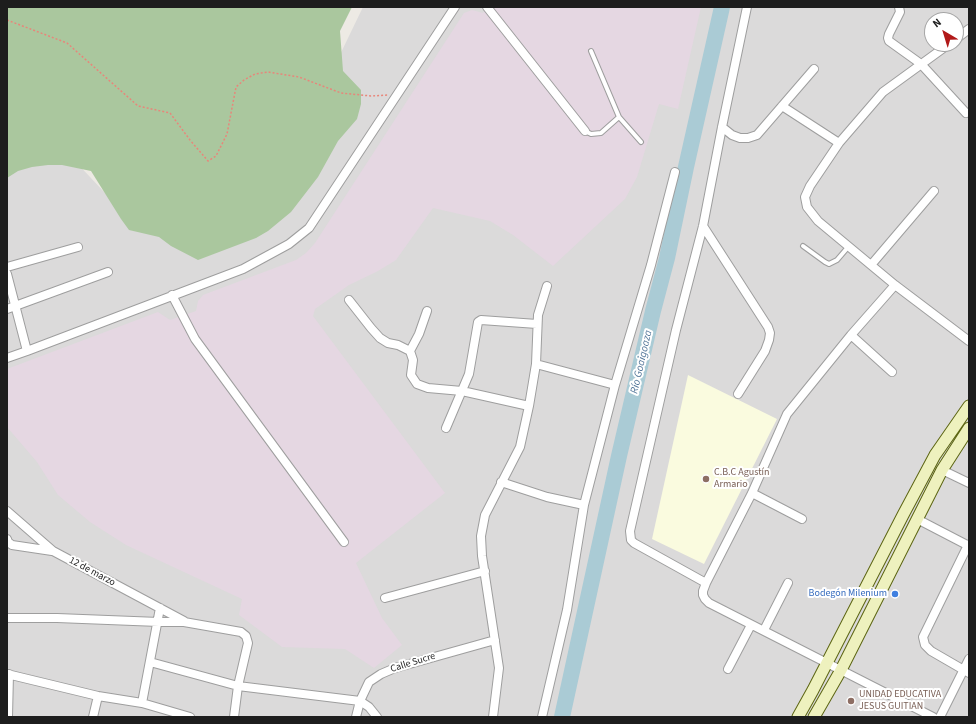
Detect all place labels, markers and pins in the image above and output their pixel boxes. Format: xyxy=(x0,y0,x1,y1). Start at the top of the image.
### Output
place label: C.B.C Agustín Armario xyxy=(714,467,769,490)
marker: C.B.C Agustín Armario xyxy=(701,474,711,484)
place label: Bodegón Milenium xyxy=(809,588,887,600)
marker: Bodegón Milenium xyxy=(890,589,900,599)
place label: UNIDAD EDUCATIVA JESUS GUITIAN xyxy=(859,689,941,712)
marker: UNIDAD EDUCATIVA JESUS GUITIAN xyxy=(846,696,856,706)

